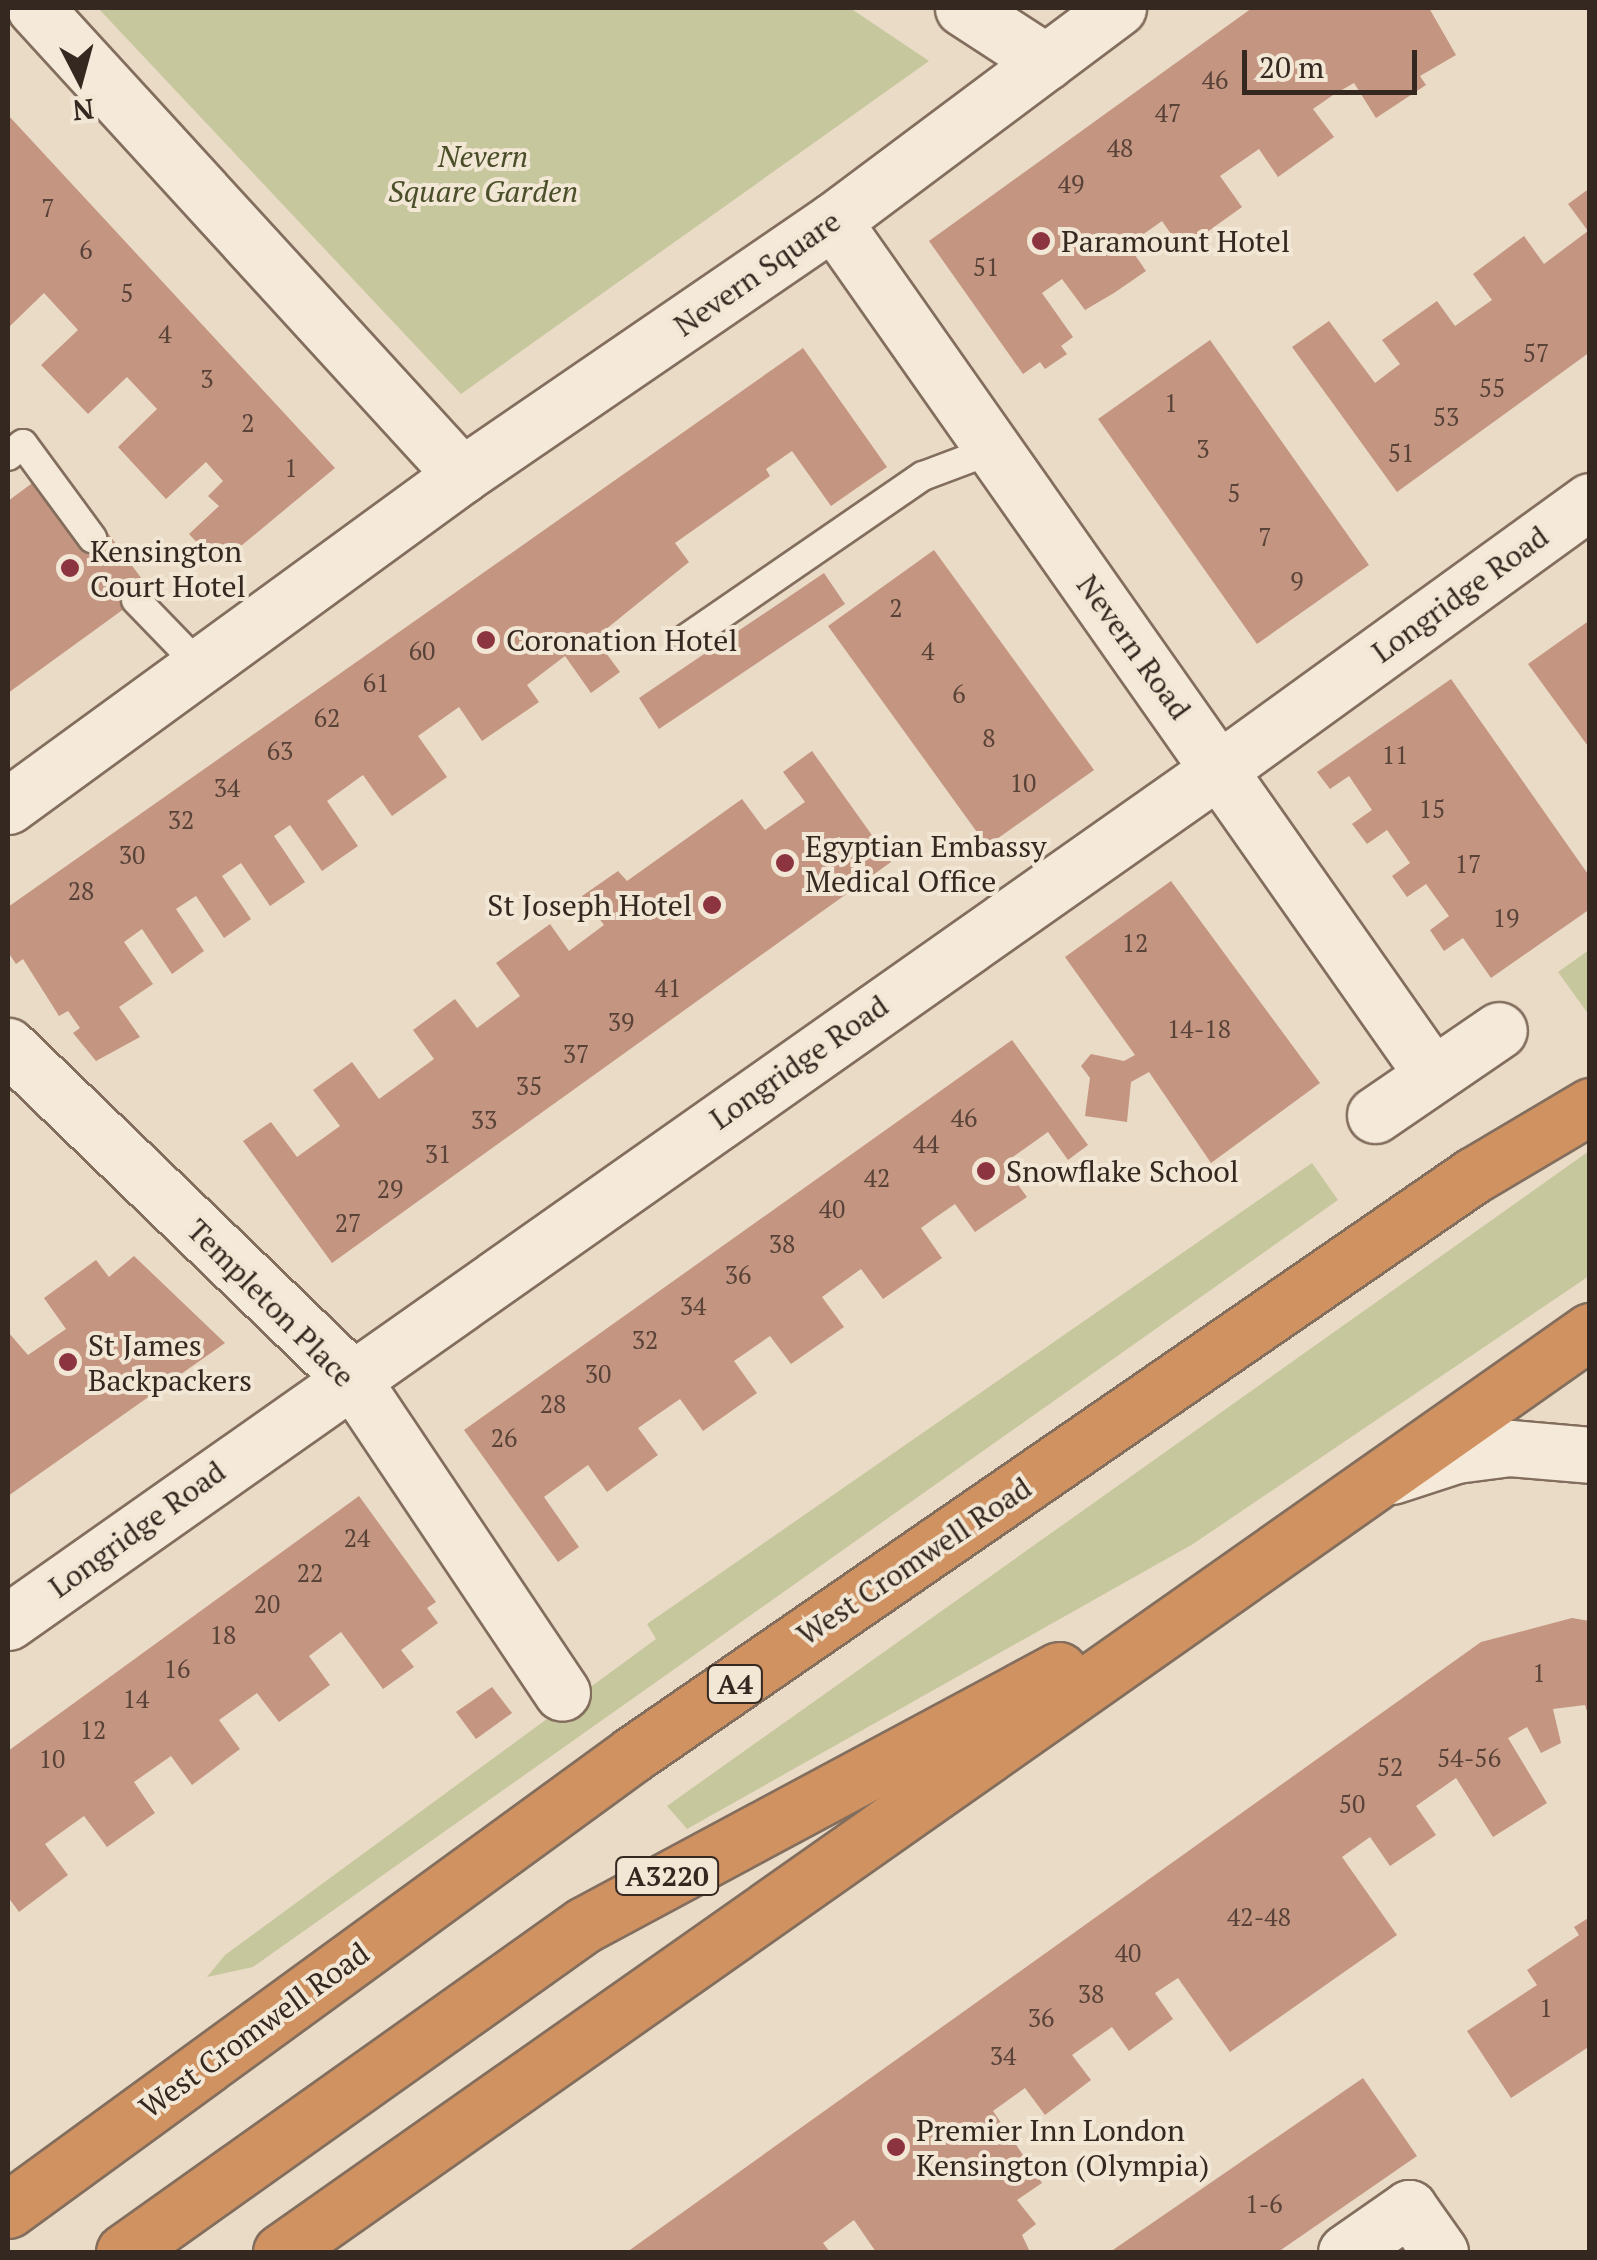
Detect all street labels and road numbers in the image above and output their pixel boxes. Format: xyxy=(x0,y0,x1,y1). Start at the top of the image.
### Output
street label: Nevern Square xyxy=(667,203,847,343)
street label: Longridge Road xyxy=(1365,518,1555,670)
street label: Nevern Road xyxy=(1070,568,1198,726)
street label: Longridge Road xyxy=(703,987,895,1137)
street label: Templeton Place xyxy=(180,1212,362,1394)
street label: Longridge Road xyxy=(42,1453,232,1605)
street label: West Cromwell Road xyxy=(790,1469,1038,1653)
road number: A4 xyxy=(705,1661,765,1707)
road number: A3220 xyxy=(614,1853,720,1899)
street label: West Cromwell Road xyxy=(132,1935,376,2125)

